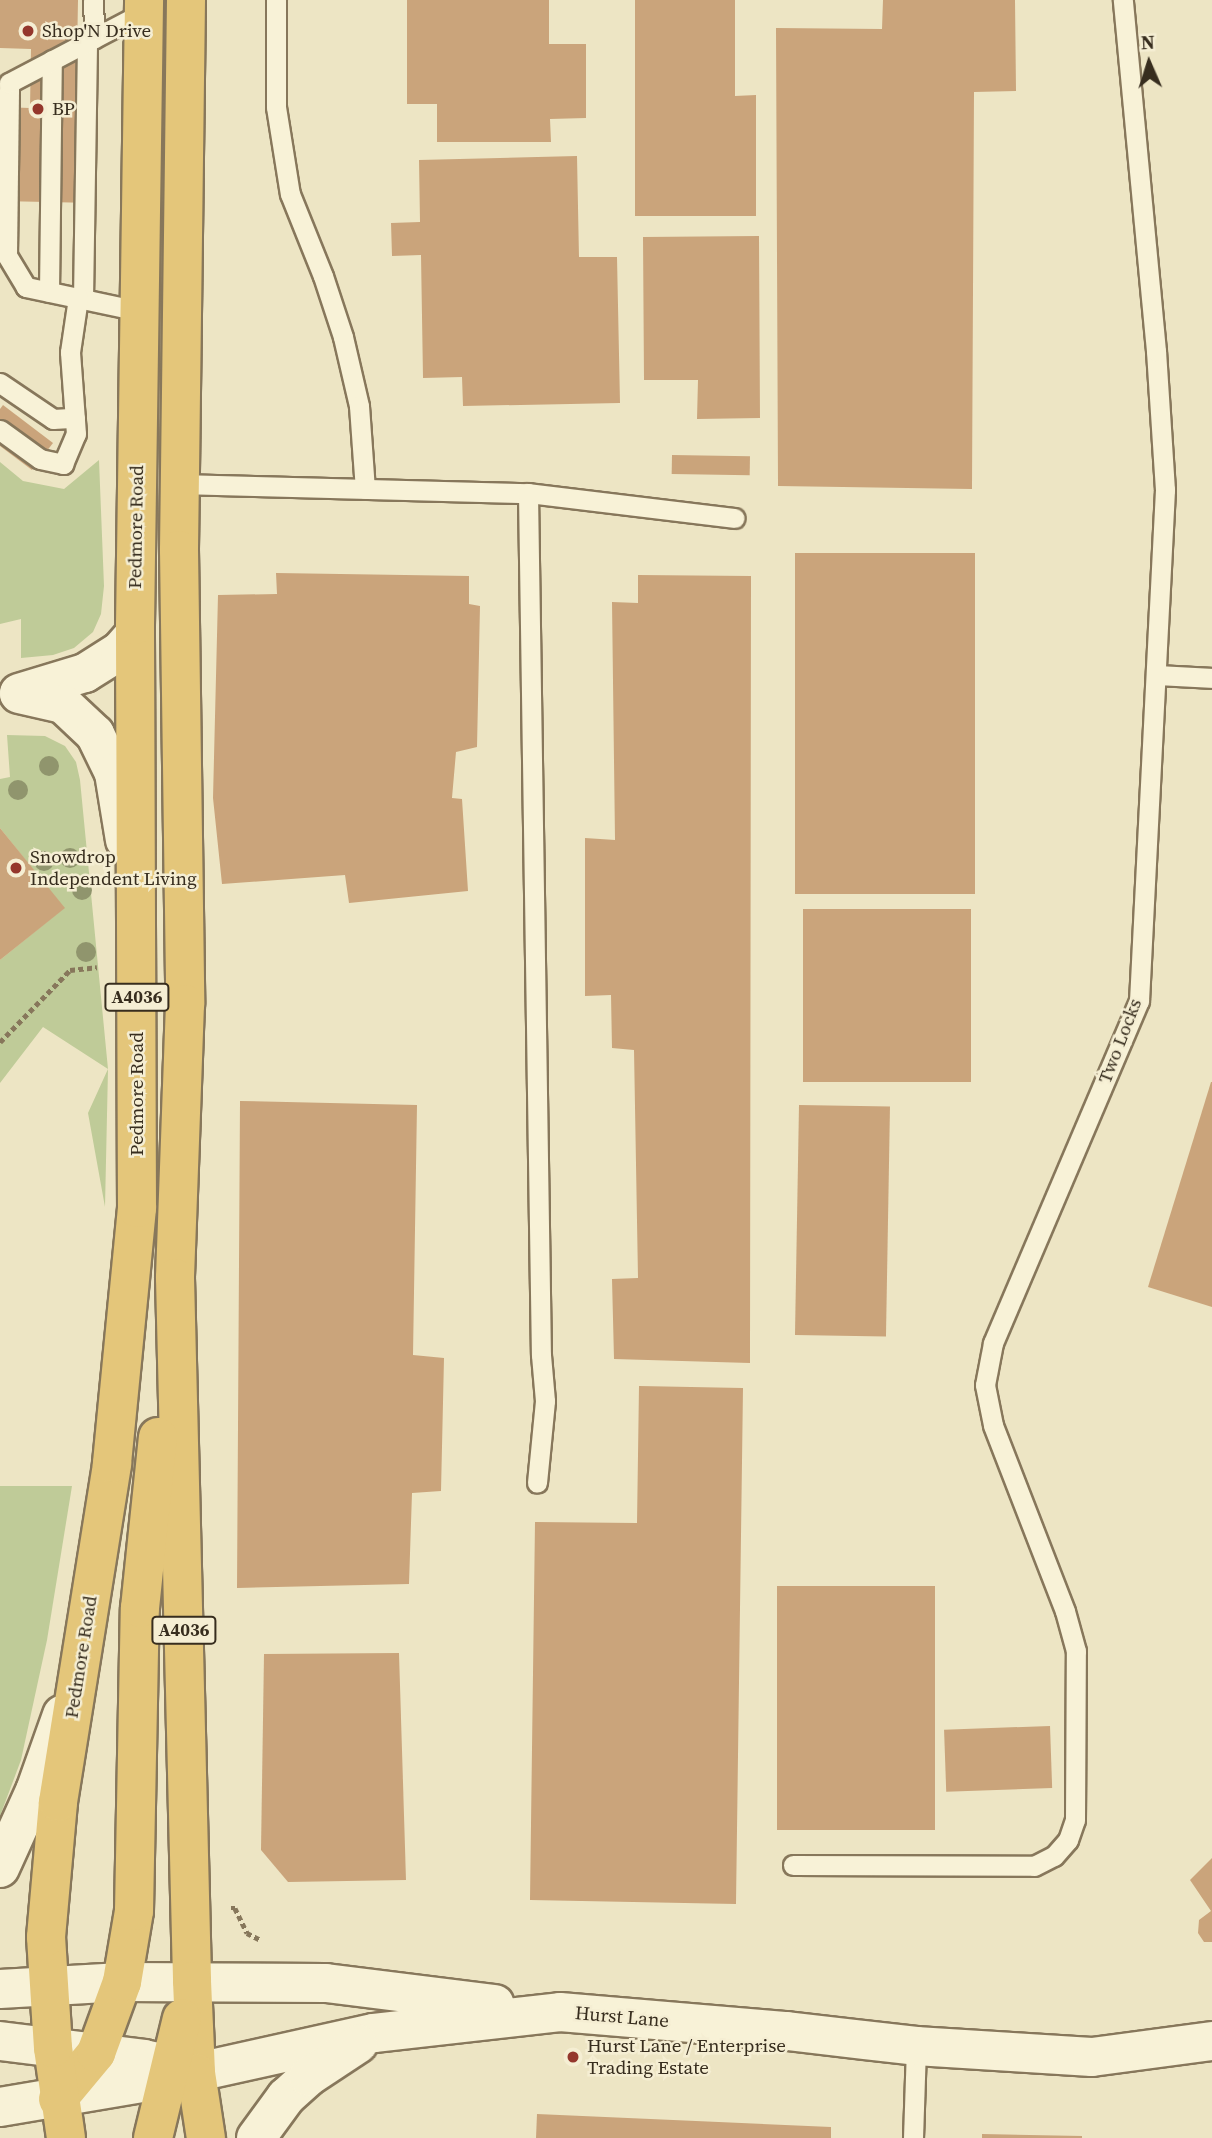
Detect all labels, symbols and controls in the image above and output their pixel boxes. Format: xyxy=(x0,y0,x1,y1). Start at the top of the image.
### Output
place label: Shop'N Drive xyxy=(42,20,151,42)
marker: Shop'N Drive xyxy=(20,23,36,39)
north arrow xyxy=(1114,28,1184,98)
text: N xyxy=(1140,29,1155,55)
place label: BP xyxy=(52,98,75,120)
marker: BP xyxy=(30,101,46,117)
street label: Pedmore Road xyxy=(124,465,148,589)
place label: Snowdrop Independent Living xyxy=(30,846,197,890)
marker: Snowdrop Independent Living xyxy=(8,860,24,876)
road number: A4036 xyxy=(104,982,170,1012)
street label: Two Locks xyxy=(1093,995,1147,1087)
street label: Pedmore Road xyxy=(126,1032,148,1156)
street label: Pedmore Road xyxy=(60,1594,102,1720)
road number: A4036 xyxy=(151,1616,217,1644)
street label: Hurst Lane xyxy=(574,2002,670,2032)
place label: Hurst Lane / Enterprise Trading Estate xyxy=(587,2035,786,2079)
marker: Hurst Lane / Enterprise Trading Estate xyxy=(565,2049,581,2065)

